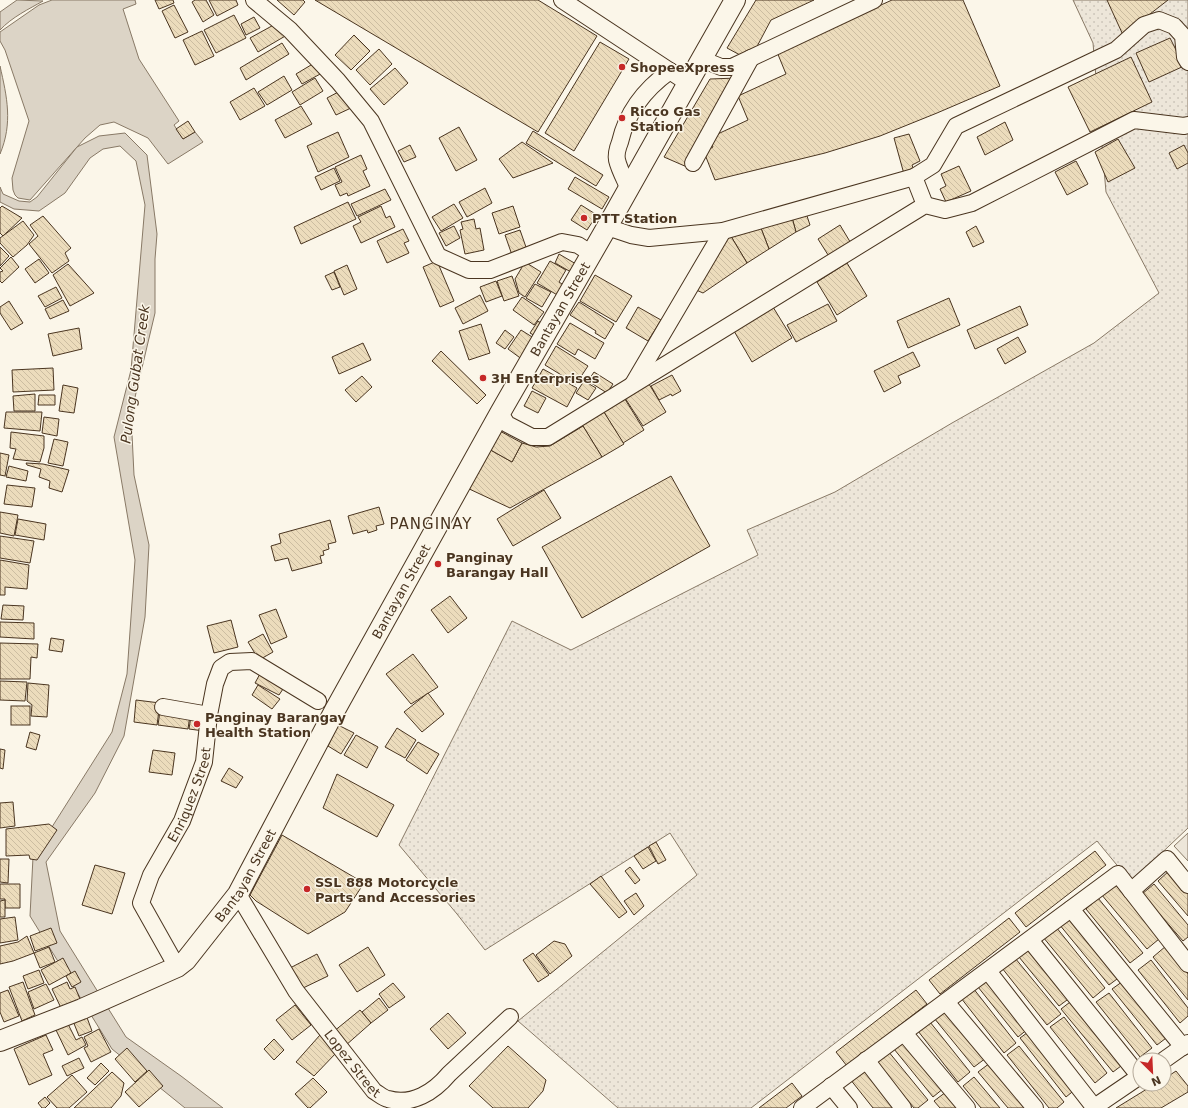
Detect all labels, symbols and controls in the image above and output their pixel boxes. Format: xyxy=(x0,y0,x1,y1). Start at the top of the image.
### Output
place label: ShopeeXpress xyxy=(630,60,735,75)
marker: ShopeeXpress xyxy=(617,62,627,72)
place label: Ricco Gas Station xyxy=(630,104,701,134)
marker: Ricco Gas Station xyxy=(617,113,627,123)
place label: PTT Station xyxy=(592,211,677,226)
marker: PTT Station xyxy=(579,213,589,223)
street label: Bantayan Street xyxy=(527,259,593,359)
water label: Pulong Gubat Creek xyxy=(117,303,153,444)
place label: 3H Enterprises xyxy=(491,371,600,386)
marker: 3H Enterprises xyxy=(478,373,488,383)
district label: PANGINAY xyxy=(389,515,473,533)
street label: Bantayan Street xyxy=(369,541,433,641)
place label: Panginay Barangay Hall xyxy=(446,550,548,580)
marker: Panginay Barangay Hall xyxy=(433,559,443,569)
place label: Panginay Barangay Health Station xyxy=(205,710,346,740)
marker: Panginay Barangay Health Station xyxy=(192,719,202,729)
street label: Enriquez Street xyxy=(164,746,213,844)
street label: Bantayan Street xyxy=(212,826,278,925)
place label: SSL 888 Motorcycle Parts and Accessories xyxy=(315,875,476,905)
marker: SSL 888 Motorcycle Parts and Accessories xyxy=(302,884,312,894)
street label: Lopez Street xyxy=(322,1027,383,1101)
north arrow xyxy=(1132,1052,1172,1092)
text: N xyxy=(1149,1073,1163,1088)

